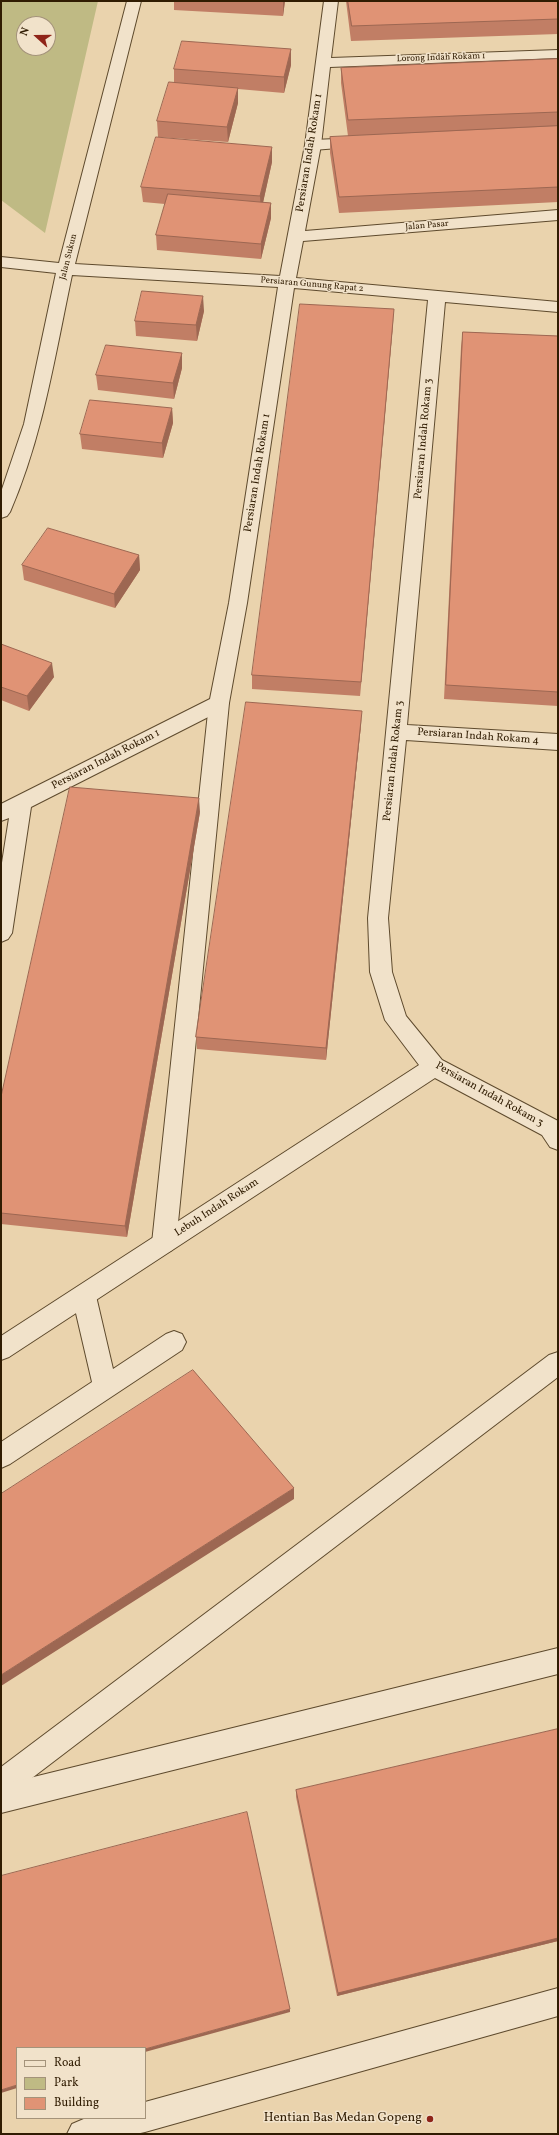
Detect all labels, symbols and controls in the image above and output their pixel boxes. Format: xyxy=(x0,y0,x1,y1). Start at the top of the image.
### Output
north arrow xyxy=(16,16,56,56)
text: N xyxy=(17,25,34,38)
street label: Lorong Indah Rokam 1 xyxy=(396,51,486,65)
street label: Persiaran Indah Rokam 1 xyxy=(294,93,326,213)
street label: Jalan Pasar xyxy=(405,219,449,233)
street label: Jalan Sukun xyxy=(58,233,80,281)
street label: Persiaran Gunung Rapat 2 xyxy=(260,275,364,295)
street label: Persiaran Indah Rokam 3 xyxy=(412,378,436,500)
street label: Persiaran Indah Rokam 1 xyxy=(242,413,274,533)
street label: Persiaran Indah Rokam 3 xyxy=(381,700,407,822)
street label: Persiaran Indah Rokam 4 xyxy=(417,726,539,748)
street label: Persiaran Indah Rokam 1 xyxy=(50,727,162,793)
street label: Persiaran Indah Rokam 3 xyxy=(433,1060,545,1130)
street label: Lebuh Indah Rokam xyxy=(173,1176,261,1240)
legend xyxy=(16,2047,146,2119)
text: Road xyxy=(54,2055,81,2071)
text: Park xyxy=(54,2075,79,2091)
text: Building xyxy=(54,2095,99,2111)
place label: Hentian Bas Medan Gopeng xyxy=(264,2111,422,2127)
marker: Hentian Bas Medan Gopeng xyxy=(425,2114,435,2124)

